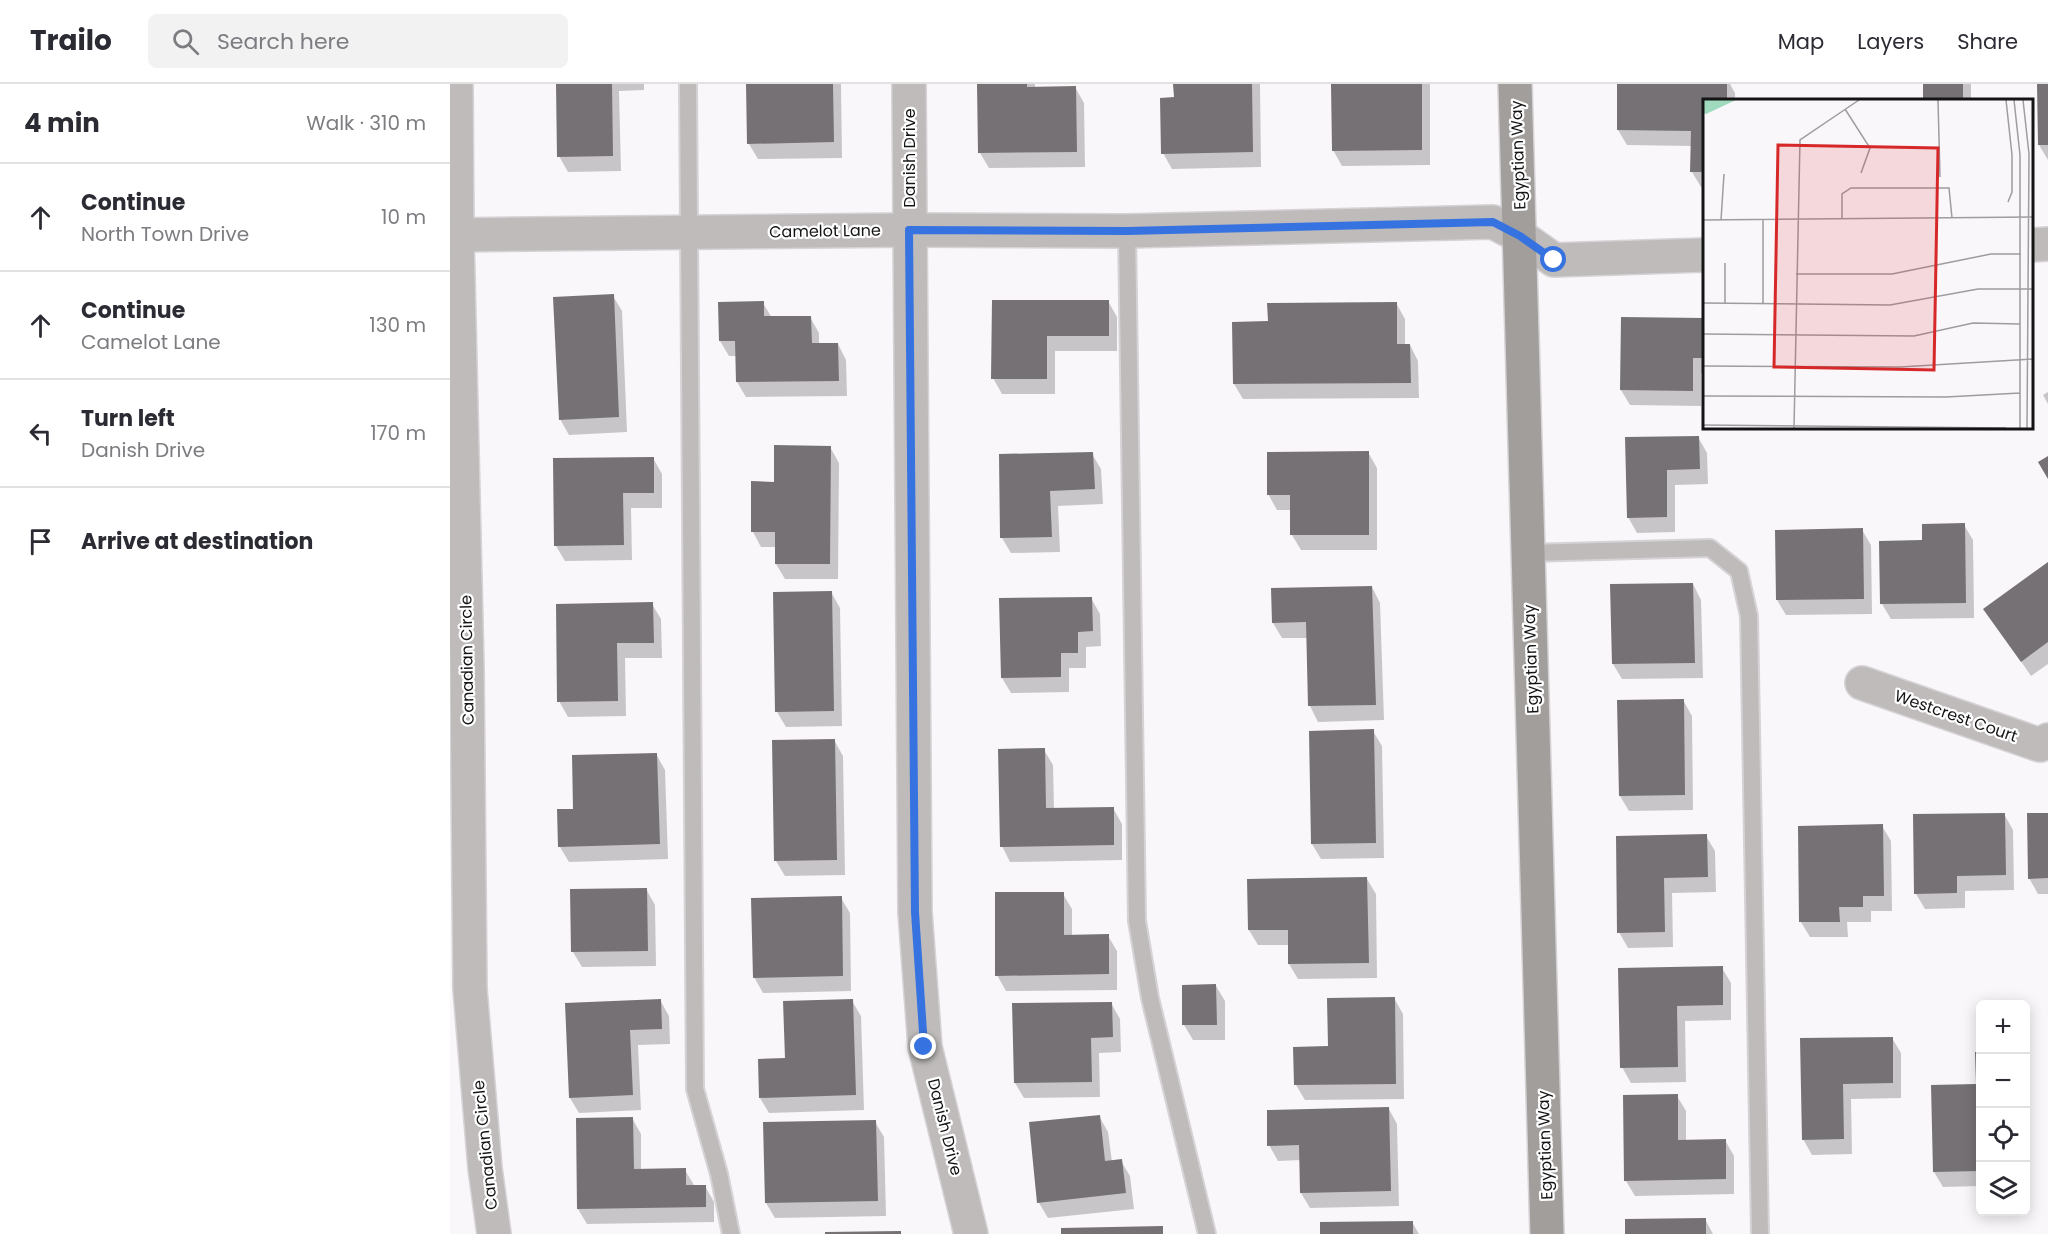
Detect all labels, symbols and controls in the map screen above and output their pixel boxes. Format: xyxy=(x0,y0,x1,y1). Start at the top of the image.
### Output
search box xyxy=(148,14,568,68)
text: Trailo xyxy=(30,21,112,60)
icon: search xyxy=(169,25,202,58)
text: Search here xyxy=(217,26,349,57)
text: Map xyxy=(1778,27,1824,56)
text: Layers xyxy=(1857,27,1924,56)
text: Share xyxy=(1957,27,2018,56)
inset map xyxy=(1703,99,2033,429)
street label: Egyptian Way xyxy=(1505,100,1531,210)
text: 4 min xyxy=(24,105,100,141)
street label: Danish Drive xyxy=(898,108,921,208)
text: Walk · 310 m xyxy=(306,109,426,137)
text: Continue xyxy=(81,187,185,218)
icon: ahead xyxy=(24,201,57,234)
text: 10 m xyxy=(381,203,426,231)
street label: Camelot Lane xyxy=(769,219,881,243)
text: North Town Drive xyxy=(81,220,249,248)
route start xyxy=(1540,246,1566,272)
text: Continue xyxy=(81,295,185,326)
icon: ahead xyxy=(24,309,57,342)
text: 130 m xyxy=(369,311,426,339)
text: Camelot Lane xyxy=(81,328,221,356)
text: Turn left xyxy=(81,403,175,434)
icon: left xyxy=(24,417,57,450)
text: 170 m xyxy=(370,419,426,447)
text: Danish Drive xyxy=(81,436,205,464)
icon: arrive xyxy=(24,525,57,558)
text: Arrive at destination xyxy=(81,526,313,557)
street label: Canadian Circle xyxy=(454,595,480,725)
street label: Egyptian Way xyxy=(1518,604,1544,714)
street label: Westcrest Court xyxy=(1892,684,2021,748)
map controls xyxy=(1976,1000,2030,1216)
button: + xyxy=(1976,1000,2030,1054)
route end xyxy=(910,1033,936,1059)
button: − xyxy=(1976,1054,2030,1108)
street label: Danish Drive xyxy=(922,1076,968,1178)
street label: Canadian Circle xyxy=(467,1079,503,1211)
street label: Egyptian Way xyxy=(1532,1090,1558,1200)
button: locate xyxy=(1976,1108,2030,1162)
button: layers xyxy=(1976,1162,2030,1216)

